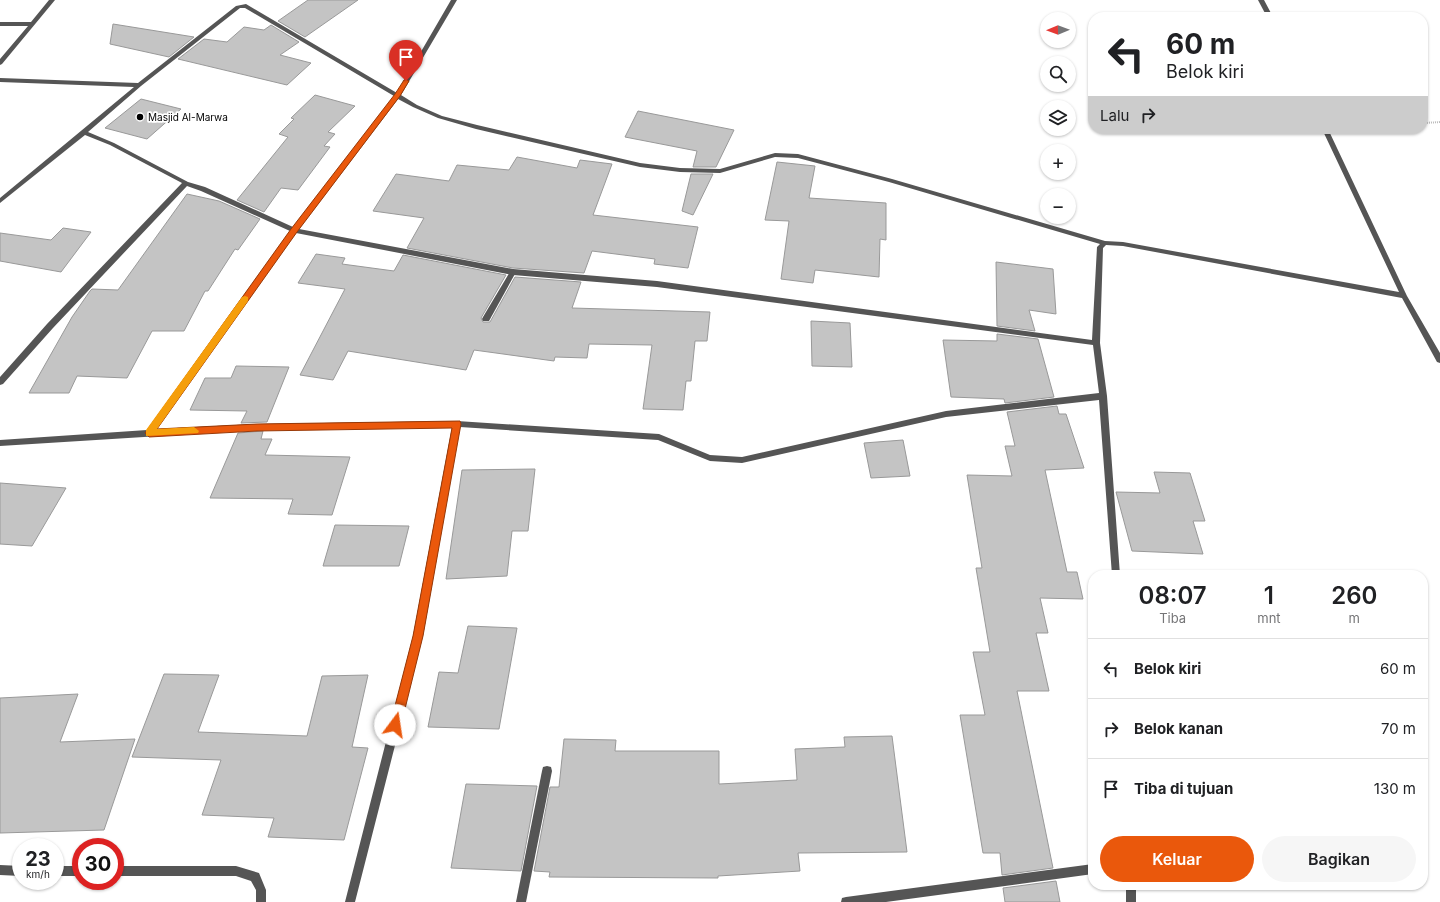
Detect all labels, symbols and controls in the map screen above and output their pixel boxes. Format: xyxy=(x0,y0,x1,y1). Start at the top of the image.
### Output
north arrow xyxy=(1040,12,1076,48)
map controls xyxy=(1040,12,1076,224)
text: 60 m xyxy=(1166,27,1235,61)
icon: left xyxy=(1100,28,1152,80)
pin xyxy=(389,40,423,81)
icon: arrive xyxy=(395,46,417,68)
button: search xyxy=(1040,56,1076,92)
text: Belok kiri xyxy=(1166,61,1244,82)
button: layers xyxy=(1040,100,1076,136)
icon: right xyxy=(1137,104,1159,126)
text: Lalu xyxy=(1100,106,1129,125)
place label: Masjid Al-Marwa xyxy=(148,111,228,123)
marker: Masjid Al-Marwa xyxy=(135,112,145,122)
button: + xyxy=(1040,144,1076,180)
button: − xyxy=(1040,188,1076,224)
text: 08:07 xyxy=(1139,581,1207,610)
text: 1 xyxy=(1264,581,1274,610)
text: 260 xyxy=(1331,581,1377,610)
text: Tiba xyxy=(1159,610,1186,626)
text: mnt xyxy=(1257,610,1281,626)
text: m xyxy=(1349,610,1360,626)
icon: left xyxy=(1100,658,1122,680)
text: Belok kiri xyxy=(1134,659,1201,678)
text: 60 m xyxy=(1380,659,1416,678)
position arrow xyxy=(374,704,416,746)
icon: right xyxy=(1100,718,1122,740)
text: Belok kanan xyxy=(1134,719,1223,738)
text: 70 m xyxy=(1381,719,1416,738)
icon: arrive xyxy=(1100,778,1122,800)
text: Tiba di tujuan xyxy=(1134,779,1233,798)
text: 130 m xyxy=(1374,779,1416,798)
button: Keluar xyxy=(1100,836,1254,882)
button: Bagikan xyxy=(1262,836,1416,882)
speed limit sign: 30 xyxy=(72,838,124,890)
text: 23 xyxy=(25,847,51,871)
text: km/h xyxy=(26,868,50,880)

